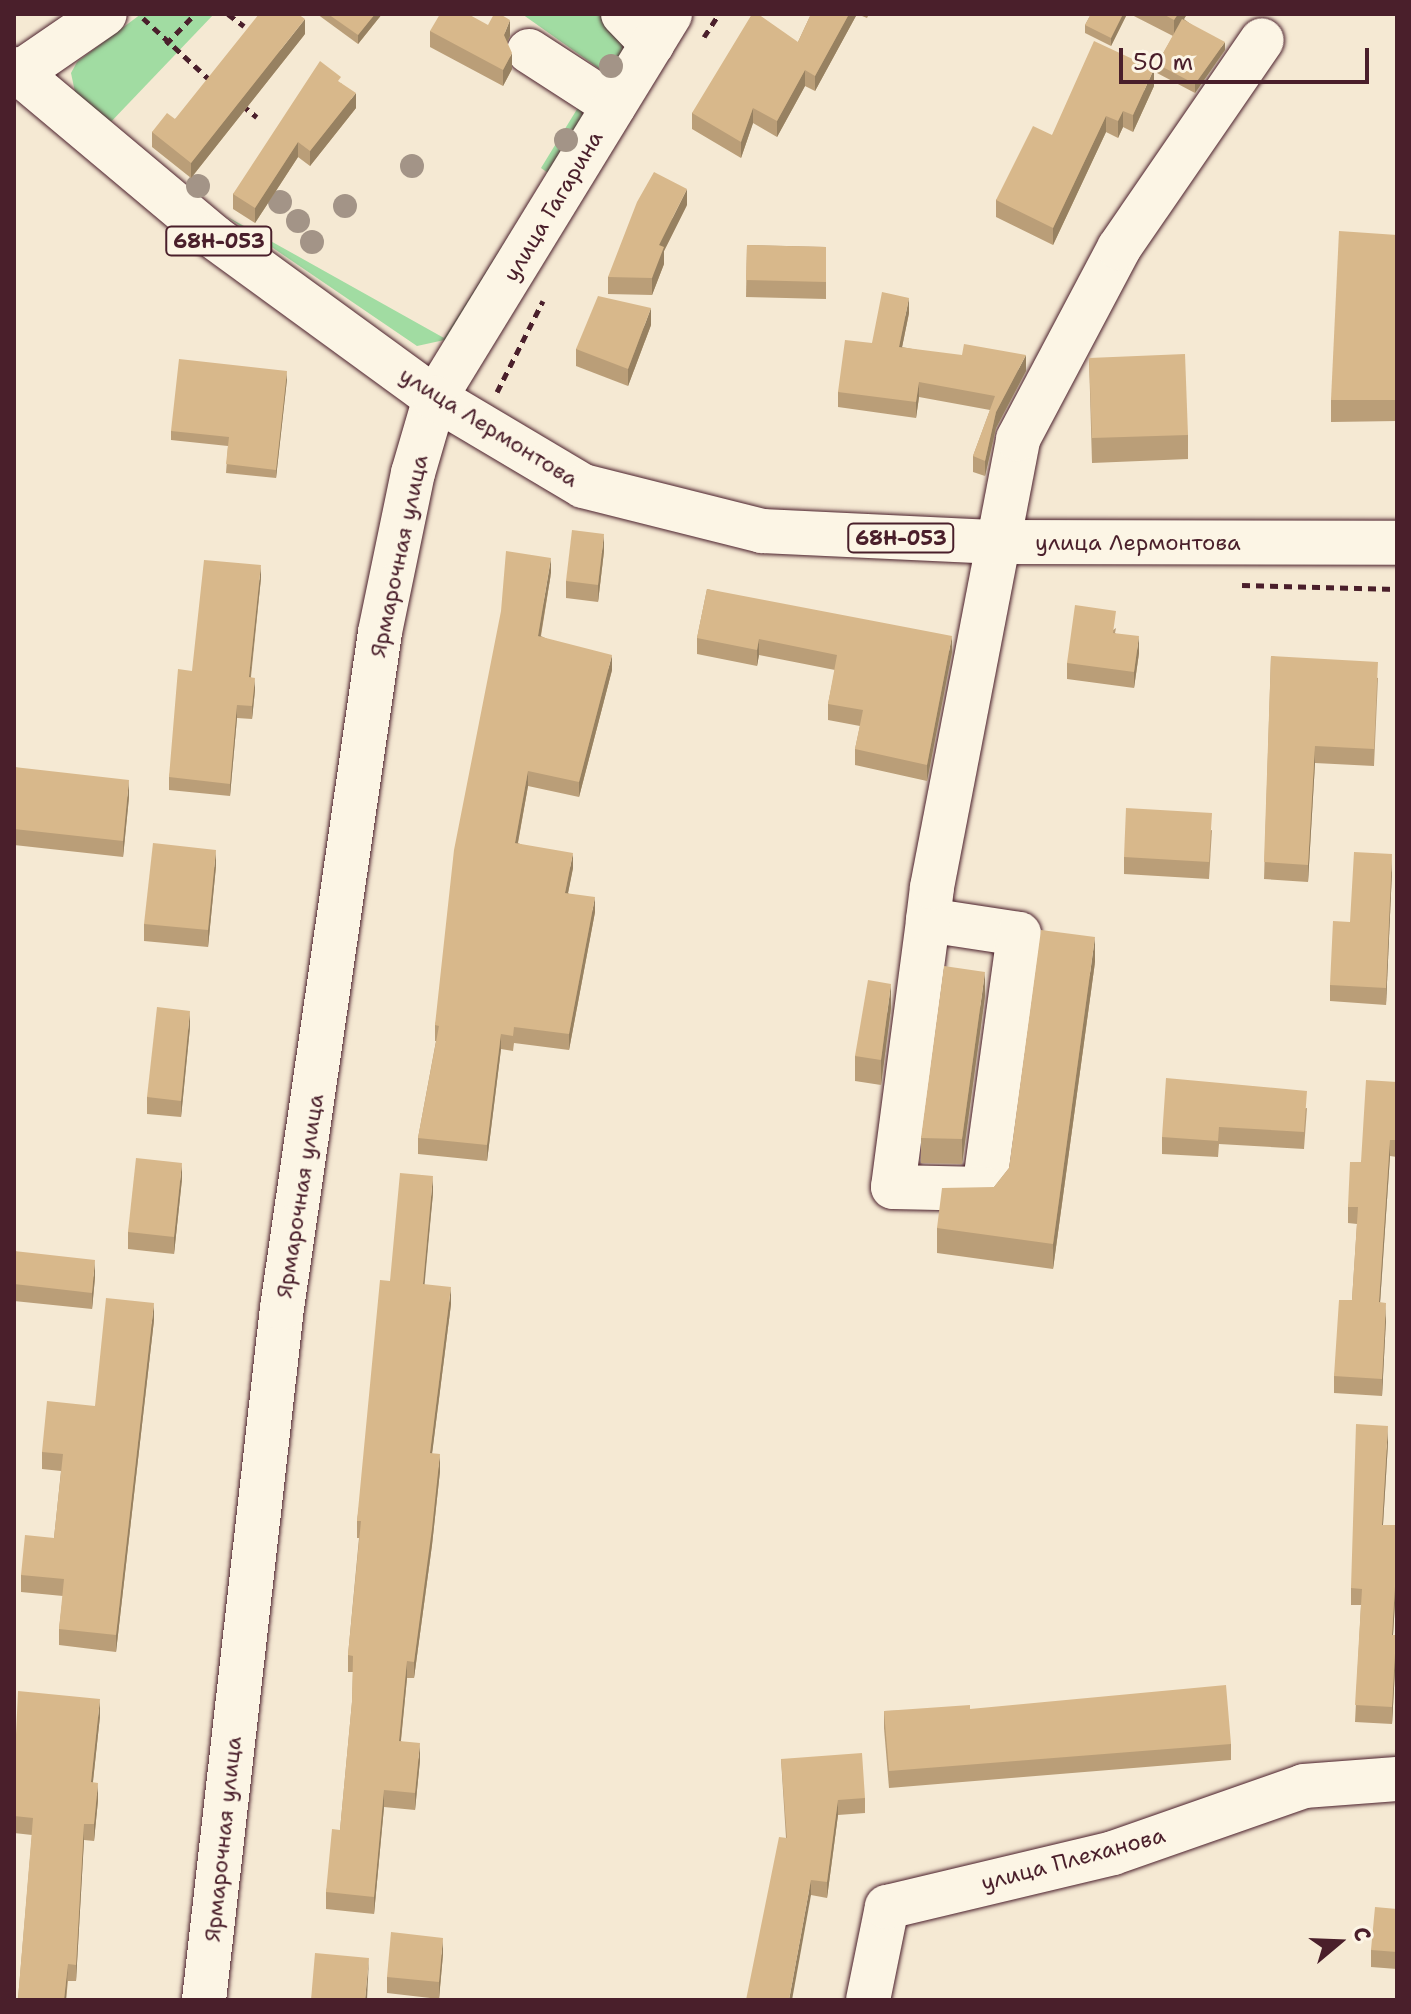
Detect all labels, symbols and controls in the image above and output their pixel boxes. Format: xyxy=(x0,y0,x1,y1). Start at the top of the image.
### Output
scale bar xyxy=(1123,32,1373,82)
text: 50 m xyxy=(1133,46,1193,78)
street label: улица Гагарина xyxy=(498,126,608,286)
road number: 68Н-053 xyxy=(165,225,273,257)
street label: улица Лермонтова xyxy=(395,361,583,493)
street label: Ярмарочная улица xyxy=(365,452,433,660)
road number: 68Н-053 xyxy=(847,522,955,554)
street label: улица Лермонтова xyxy=(1035,530,1241,556)
street label: Ярмарочная улица xyxy=(271,1092,329,1300)
street label: Ярмарочная улица xyxy=(199,1735,247,1943)
street label: улица Плеханова xyxy=(978,1822,1168,1896)
north arrow xyxy=(1299,1902,1379,1982)
text: С xyxy=(1346,1923,1378,1945)

